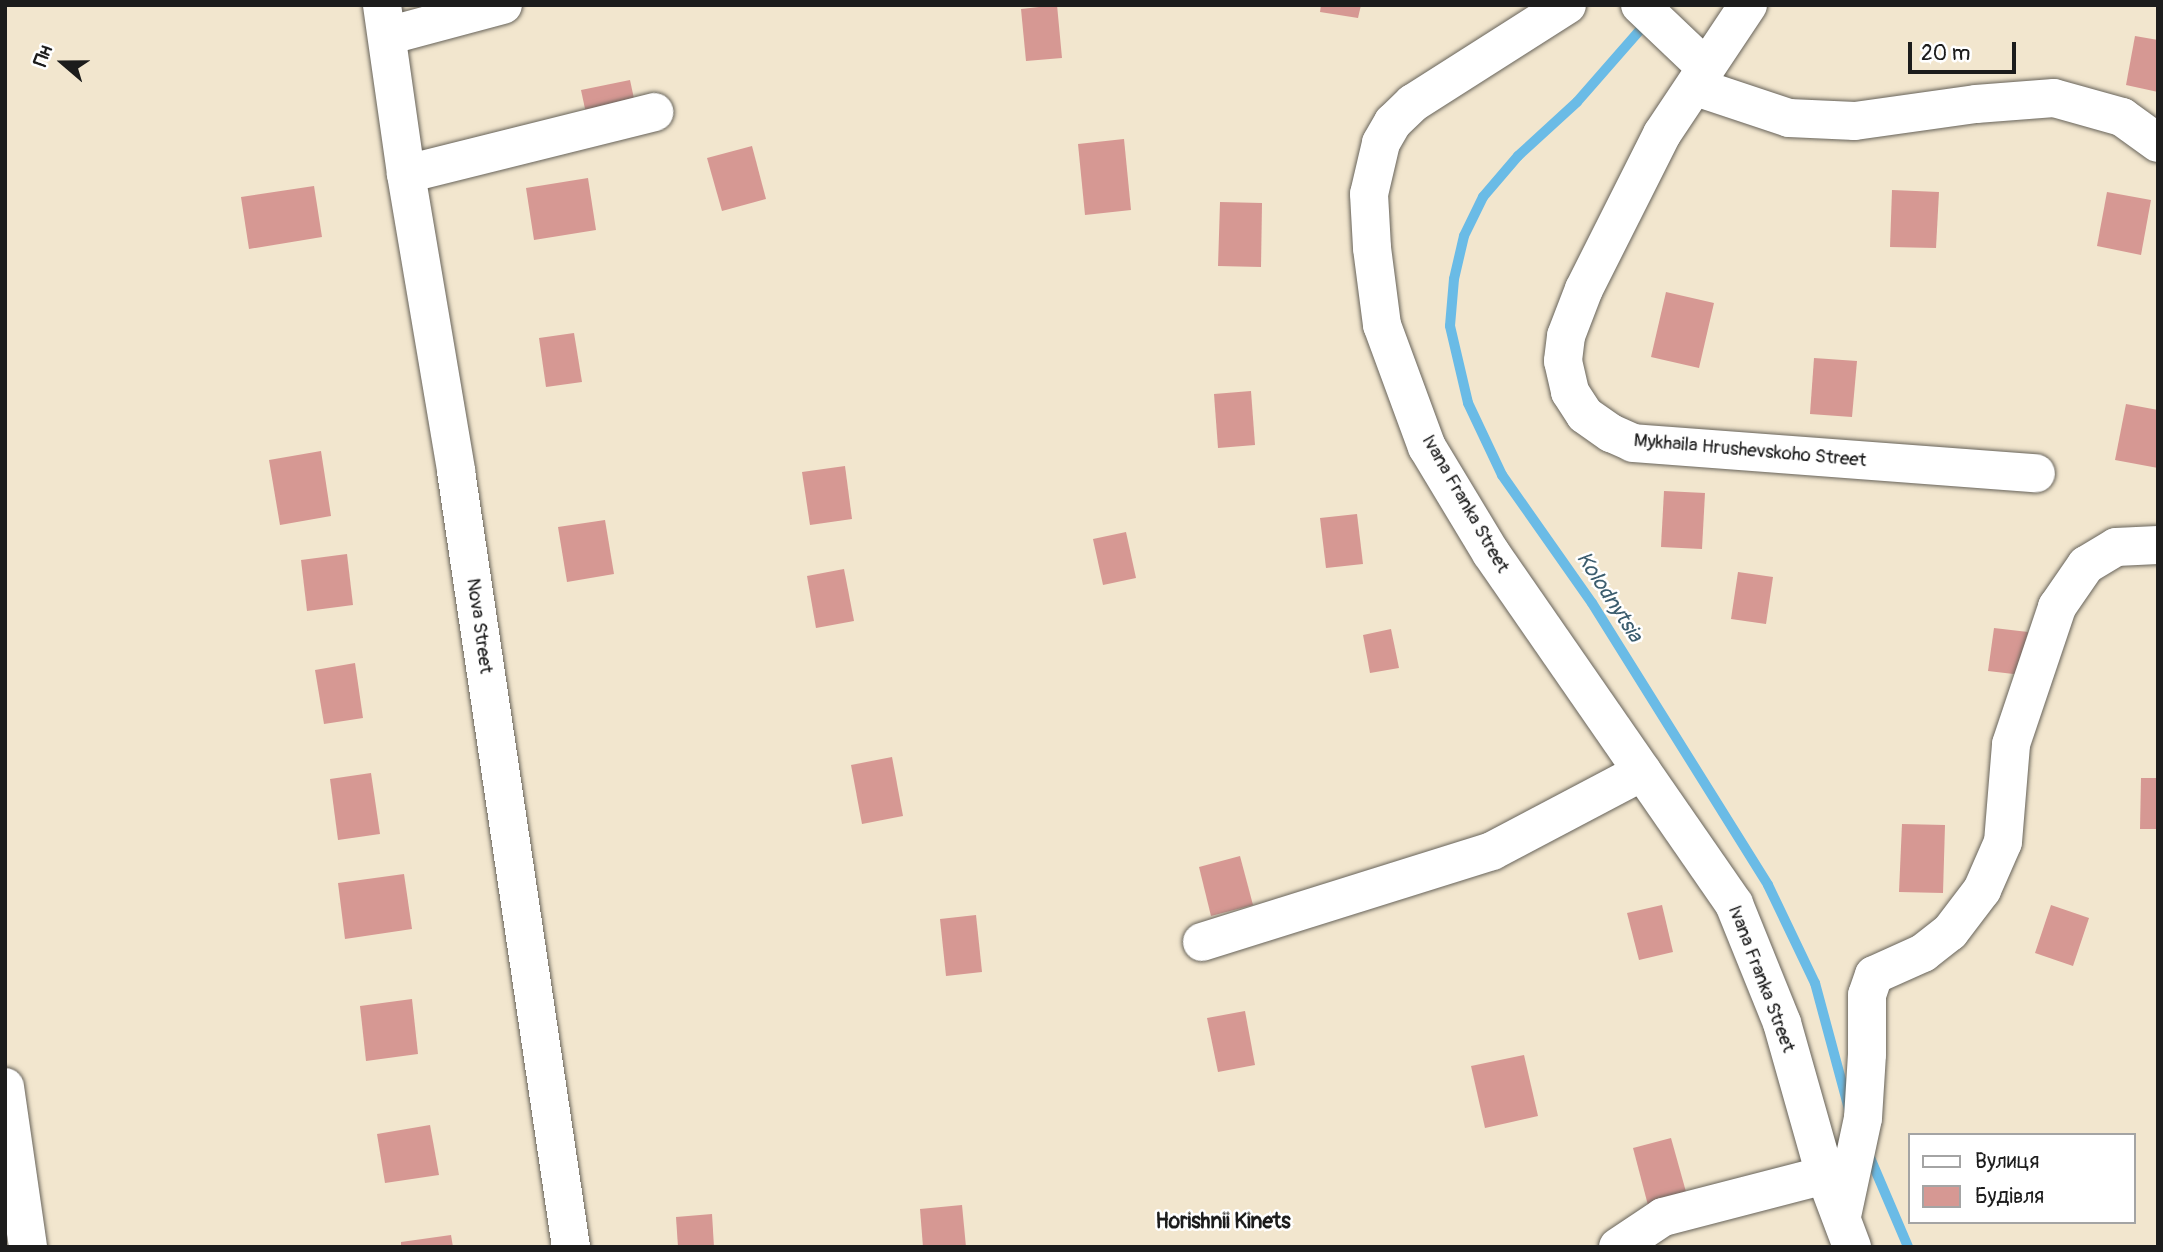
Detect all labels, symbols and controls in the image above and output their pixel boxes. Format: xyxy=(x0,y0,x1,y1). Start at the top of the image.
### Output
north arrow xyxy=(28,28,98,98)
scale bar xyxy=(1911,28,2020,72)
text: 20 m xyxy=(1921,40,1970,67)
text: Пн xyxy=(28,42,58,70)
street label: Mykhaila Hrushevskoho Street xyxy=(1633,429,1867,473)
street label: Ivana Franka Street xyxy=(1416,431,1514,577)
water label: Kolodnytsia xyxy=(1571,547,1647,647)
street label: Nova Street xyxy=(461,577,497,675)
street label: Ivana Franka Street xyxy=(1722,902,1800,1056)
legend xyxy=(1908,1133,2135,1224)
text: Вулиця xyxy=(1975,1148,2039,1175)
text: Будівля xyxy=(1975,1183,2044,1210)
district label: Horishnii Kinets xyxy=(1155,1209,1291,1235)

